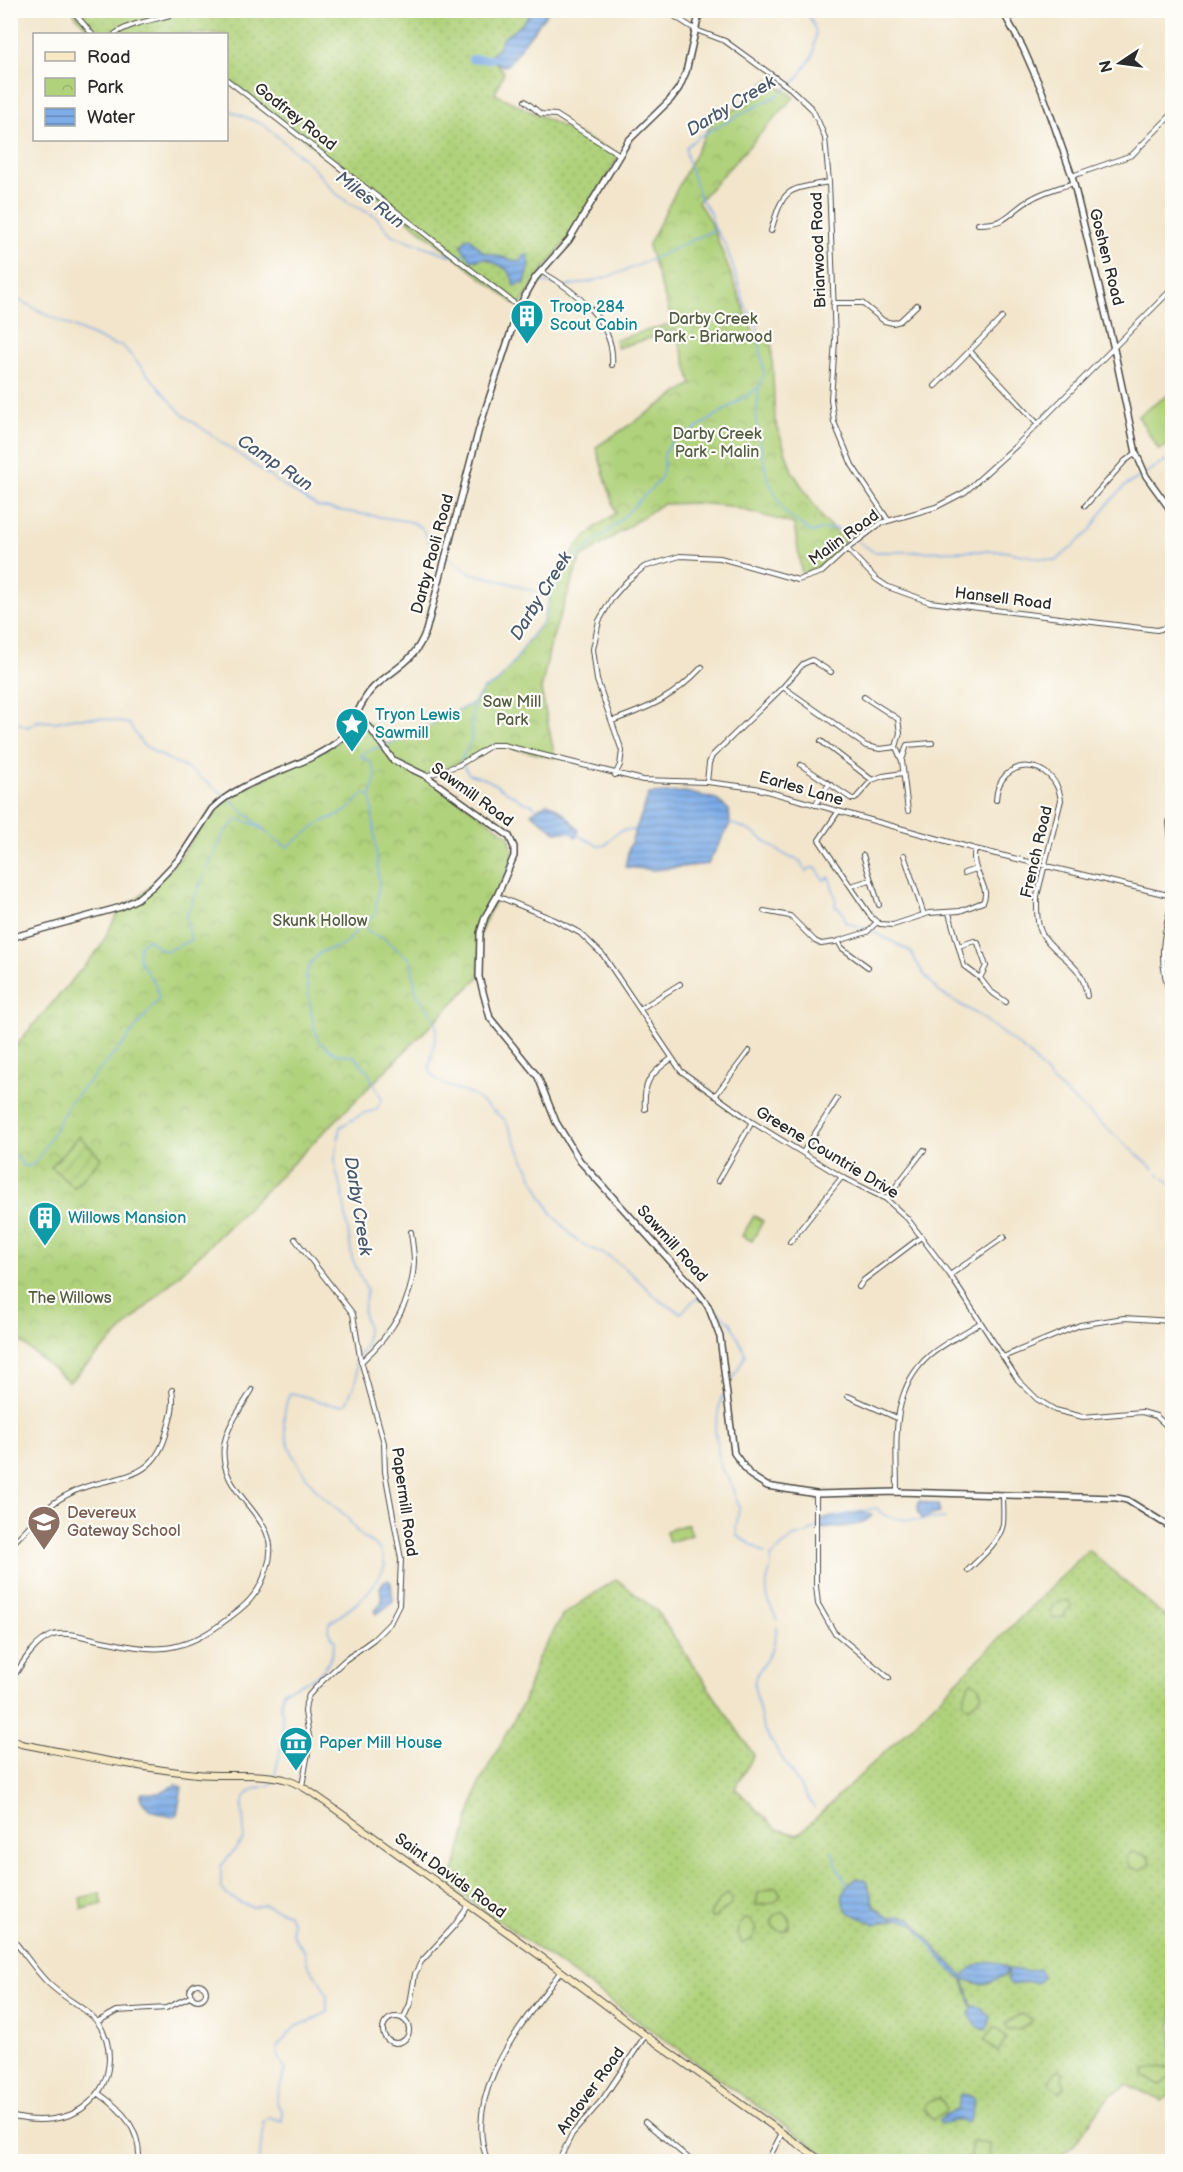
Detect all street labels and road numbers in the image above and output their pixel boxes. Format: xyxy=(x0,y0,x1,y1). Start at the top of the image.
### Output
street label: Godfrey Road xyxy=(250,79,340,155)
street label: Briarwood Road xyxy=(807,192,831,308)
street label: Goshen Road xyxy=(1085,206,1127,308)
street label: Darby Paoli Road xyxy=(408,492,458,616)
street label: Malin Road xyxy=(805,506,883,570)
street label: Hansell Road xyxy=(954,584,1052,614)
street label: Sawmill Road xyxy=(427,759,517,831)
street label: Earles Lane xyxy=(757,768,846,810)
street label: French Road xyxy=(1017,804,1057,900)
street label: Greene Countrie Drive xyxy=(752,1103,902,1203)
street label: Sawmill Road xyxy=(633,1202,711,1286)
street label: Papermill Road xyxy=(387,1446,421,1558)
street label: Saint Davids Road xyxy=(391,1829,509,1923)
street label: Andover Road xyxy=(553,2044,629,2138)

